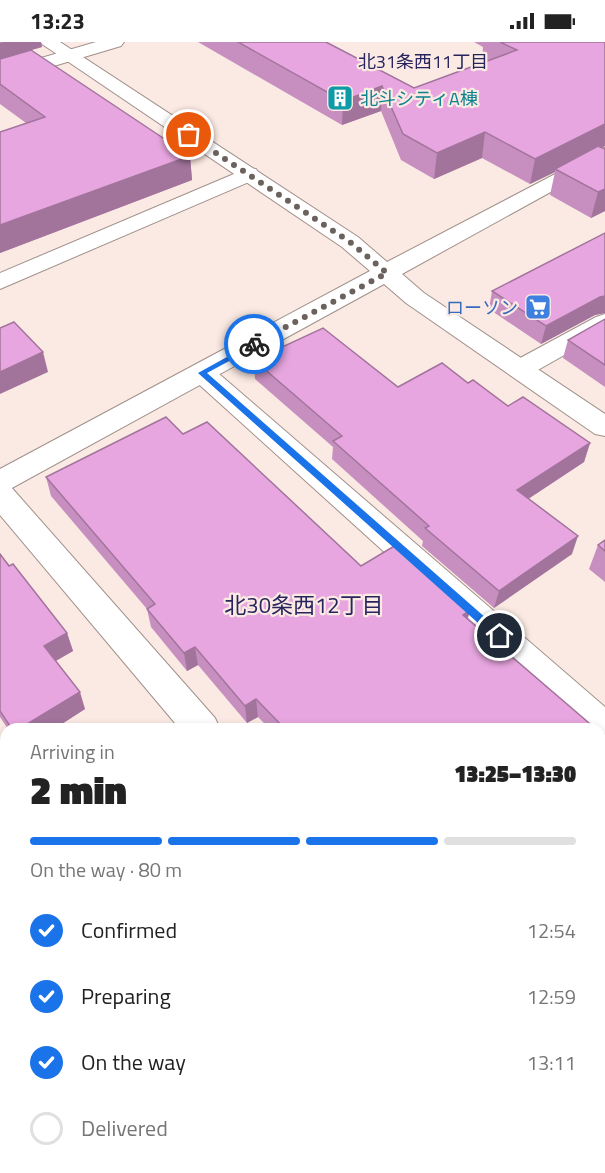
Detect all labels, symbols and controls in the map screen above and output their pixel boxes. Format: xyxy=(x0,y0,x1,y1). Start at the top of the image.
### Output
text: 13:23 xyxy=(30,4,85,38)
district label: 北31条西11丁目 xyxy=(358,48,488,75)
building icon: 北斗シティA棟 xyxy=(325,83,355,113)
place label: 北斗シティA棟 xyxy=(360,85,478,112)
pin xyxy=(163,109,214,160)
icon: bag xyxy=(172,118,205,151)
supermarket icon: ローソン xyxy=(523,292,553,322)
place label: ローソン xyxy=(446,294,518,321)
courier xyxy=(224,314,284,374)
icon: bike xyxy=(238,328,271,361)
district label: 北30条西12丁目 xyxy=(224,588,384,622)
pin xyxy=(474,610,525,661)
icon: home xyxy=(483,619,516,652)
text: Arriving in xyxy=(30,736,115,767)
text: 13:25–13:30 xyxy=(454,757,576,791)
text: 2 min xyxy=(30,760,127,819)
text: On the way · 80 m xyxy=(30,854,182,885)
text: Confirmed xyxy=(81,913,177,947)
icon: check xyxy=(30,914,63,947)
text: 12:54 xyxy=(527,915,576,946)
text: Preparing xyxy=(81,979,171,1013)
icon: check xyxy=(30,980,63,1013)
text: 12:59 xyxy=(527,981,576,1012)
text: On the way xyxy=(81,1045,186,1079)
icon: check xyxy=(30,1046,63,1079)
text: 13:11 xyxy=(527,1047,576,1078)
text: Delivered xyxy=(81,1111,168,1145)

